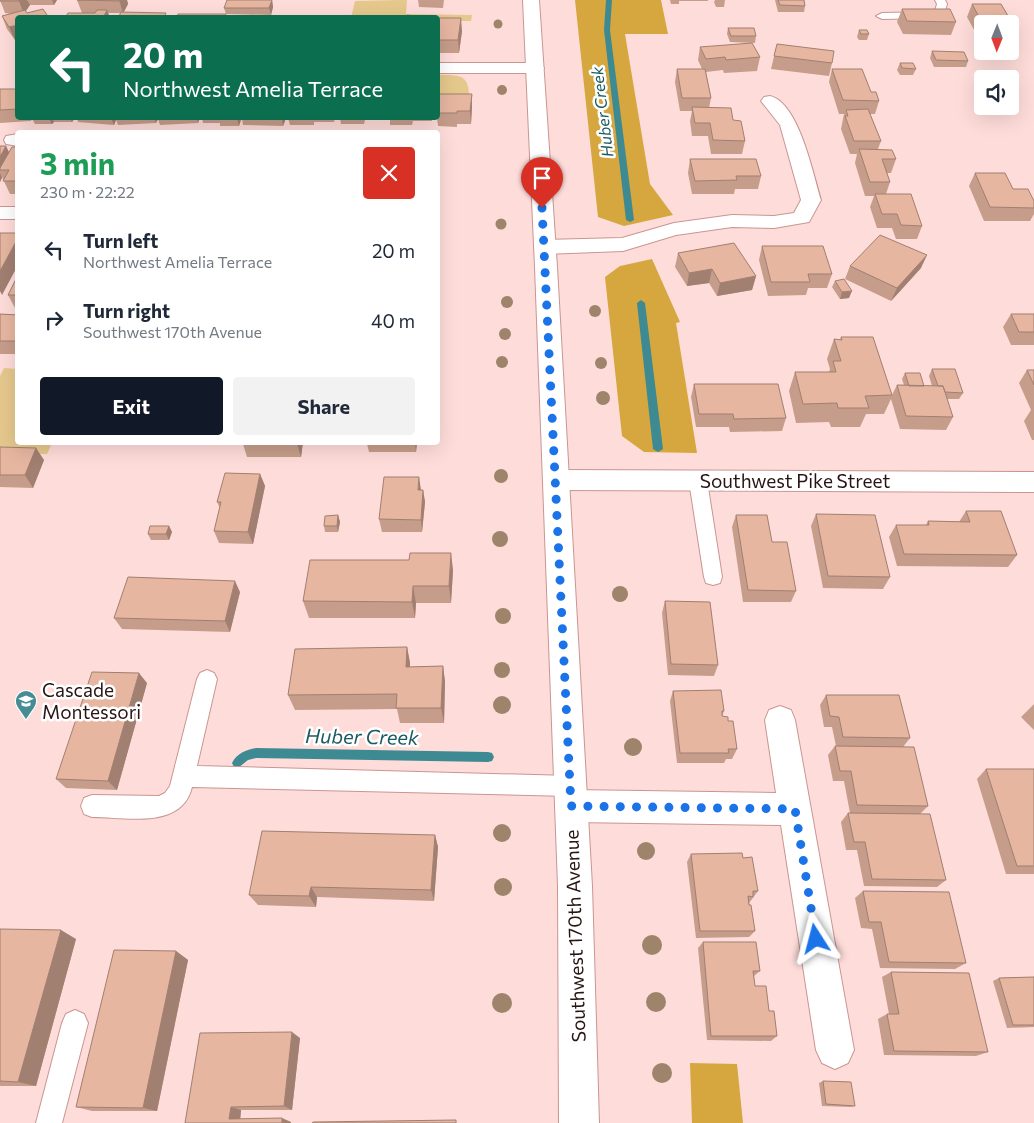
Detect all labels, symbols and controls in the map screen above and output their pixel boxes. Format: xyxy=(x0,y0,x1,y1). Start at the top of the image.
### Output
north arrow xyxy=(974,15,1019,60)
map controls xyxy=(974,15,1019,115)
text: 20 m xyxy=(123,32,203,75)
icon: left xyxy=(40,35,105,100)
water label: Huber Creek xyxy=(586,65,616,158)
button: sound xyxy=(974,70,1019,115)
text: Northwest Amelia Terrace xyxy=(123,75,383,102)
text: 3 min xyxy=(40,144,115,181)
button: close xyxy=(363,147,415,199)
pin xyxy=(521,157,563,208)
icon: arrive xyxy=(528,164,556,192)
text: 230 m · 22:22 xyxy=(40,182,135,201)
text: Turn left xyxy=(83,229,158,252)
icon: left xyxy=(40,236,68,264)
text: 20 m xyxy=(372,239,415,262)
text: Northwest Amelia Terrace xyxy=(83,252,272,271)
text: Turn right xyxy=(83,299,170,322)
icon: right xyxy=(40,306,68,334)
text: 40 m xyxy=(371,309,415,332)
text: Southwest 170th Avenue xyxy=(83,322,262,341)
button: Exit xyxy=(40,377,223,435)
button: Share xyxy=(233,377,415,435)
street label: Southwest Pike Street xyxy=(700,469,890,492)
place label: Cascade Montessori xyxy=(42,678,141,723)
school or university icon: Cascade Montessori xyxy=(14,689,38,720)
water label: Huber Creek xyxy=(305,723,420,749)
street label: Southwest 170th Avenue xyxy=(559,829,590,1043)
position arrow xyxy=(789,912,841,964)

